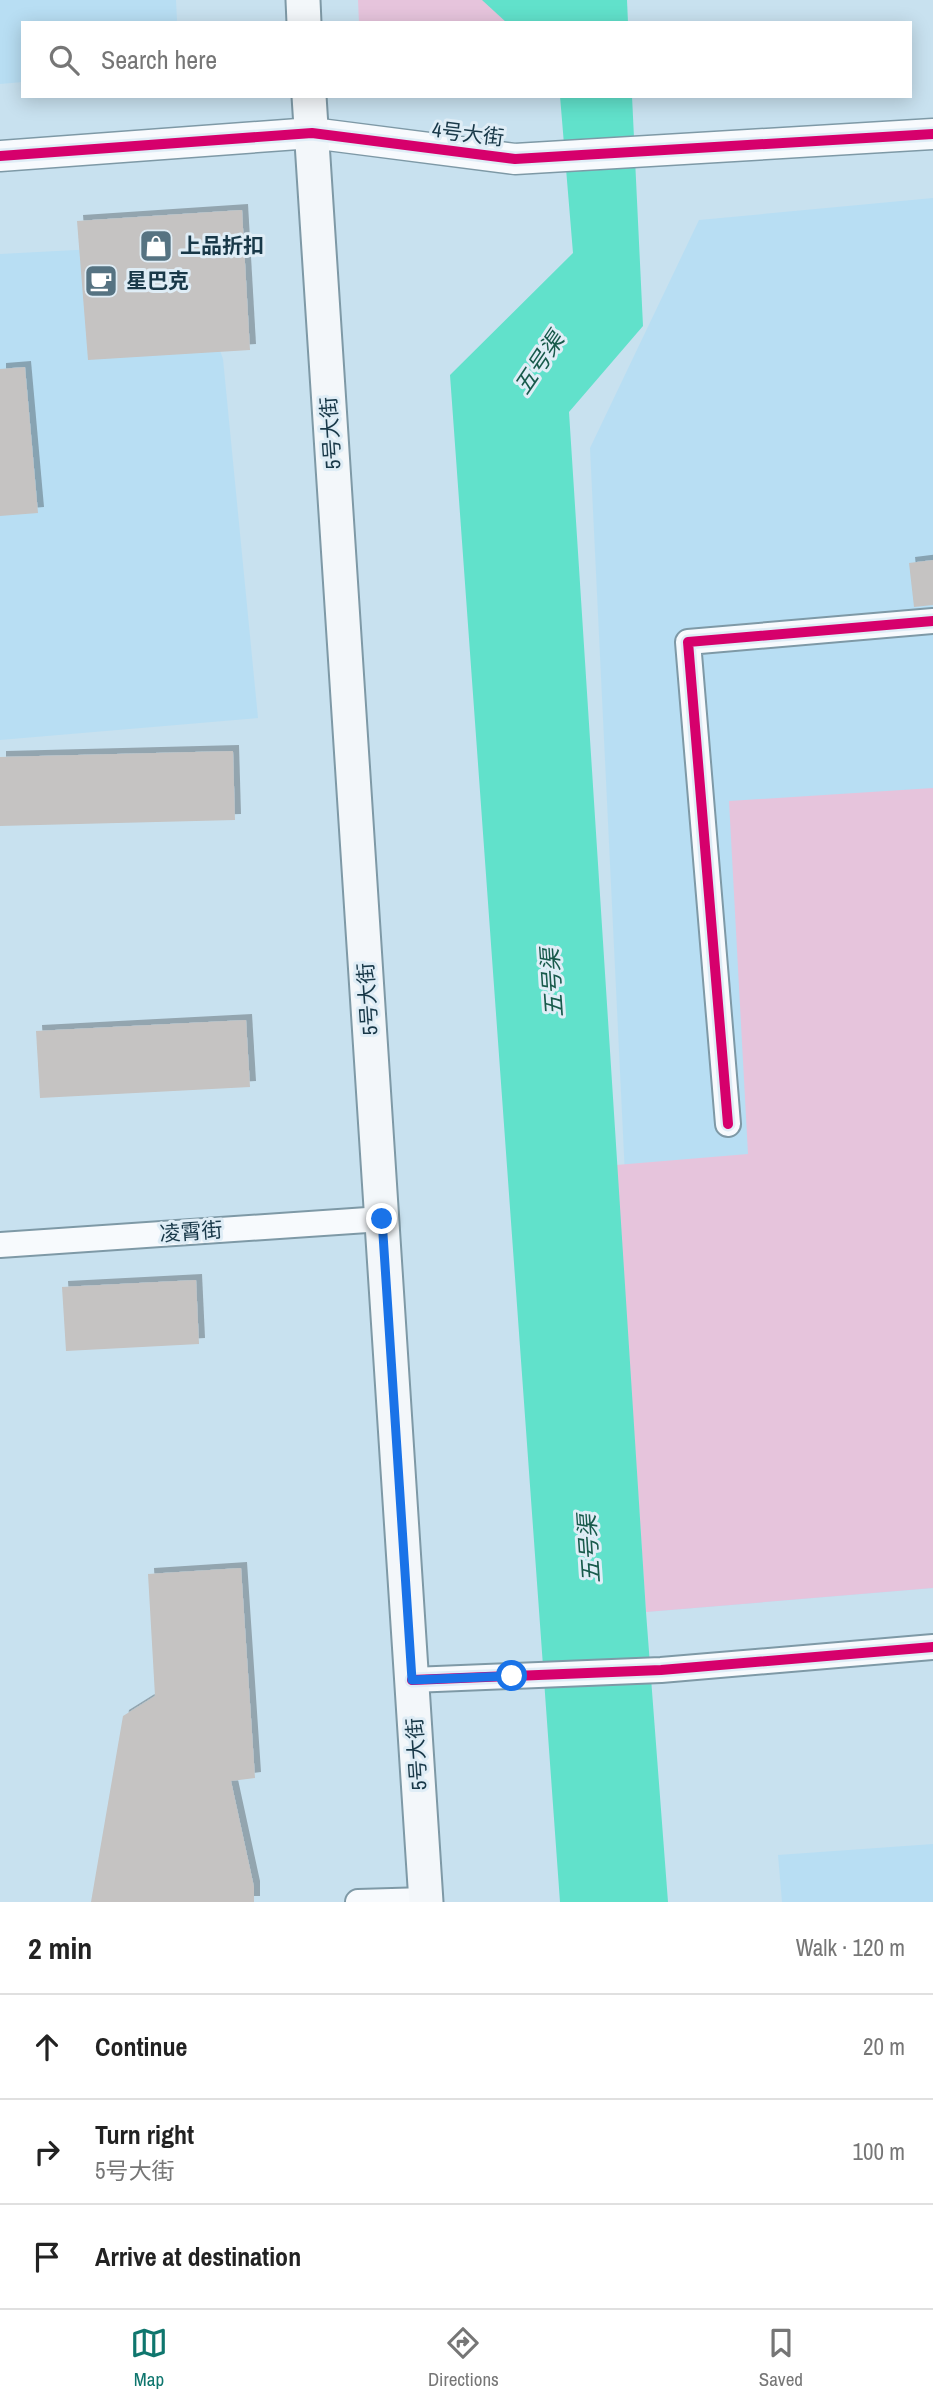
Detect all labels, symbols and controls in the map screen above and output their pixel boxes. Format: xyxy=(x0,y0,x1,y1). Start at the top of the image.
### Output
search box xyxy=(21,21,912,98)
icon: search xyxy=(45,41,83,79)
text: Search here xyxy=(101,42,217,77)
street label: 4号大街 xyxy=(430,115,506,152)
shop icon: 上品折扣 xyxy=(137,227,175,265)
place label: 上品折扣 xyxy=(180,231,264,260)
cafe icon: 星巴克 xyxy=(82,262,120,300)
place label: 星巴克 xyxy=(126,266,189,295)
water label: 五号渠 xyxy=(506,323,572,400)
street label: 5号大街 xyxy=(314,396,347,470)
water label: 五号渠 xyxy=(533,945,569,1019)
street label: 5号大街 xyxy=(351,962,384,1036)
route end xyxy=(366,1203,397,1234)
street label: 凌霄街 xyxy=(159,1215,223,1248)
water label: 五号渠 xyxy=(570,1511,606,1585)
route start xyxy=(496,1660,527,1691)
street label: 5号大街 xyxy=(400,1717,433,1791)
text: 2 min xyxy=(28,1928,92,1968)
text: Walk · 120 m xyxy=(796,1932,905,1963)
icon: ahead xyxy=(28,2028,66,2066)
text: Continue xyxy=(95,2029,187,2064)
text: 20 m xyxy=(863,2031,905,2062)
text: Turn right xyxy=(95,2117,194,2152)
icon: right xyxy=(28,2133,66,2171)
text: 100 m xyxy=(853,2136,905,2167)
text: 5号大街 xyxy=(95,2155,175,2186)
icon: arrive xyxy=(28,2238,66,2276)
text: Arrive at destination xyxy=(95,2239,301,2274)
tab: Map xyxy=(130,2324,168,2392)
tab: Directions xyxy=(428,2324,499,2392)
tab: Saved xyxy=(759,2324,803,2392)

